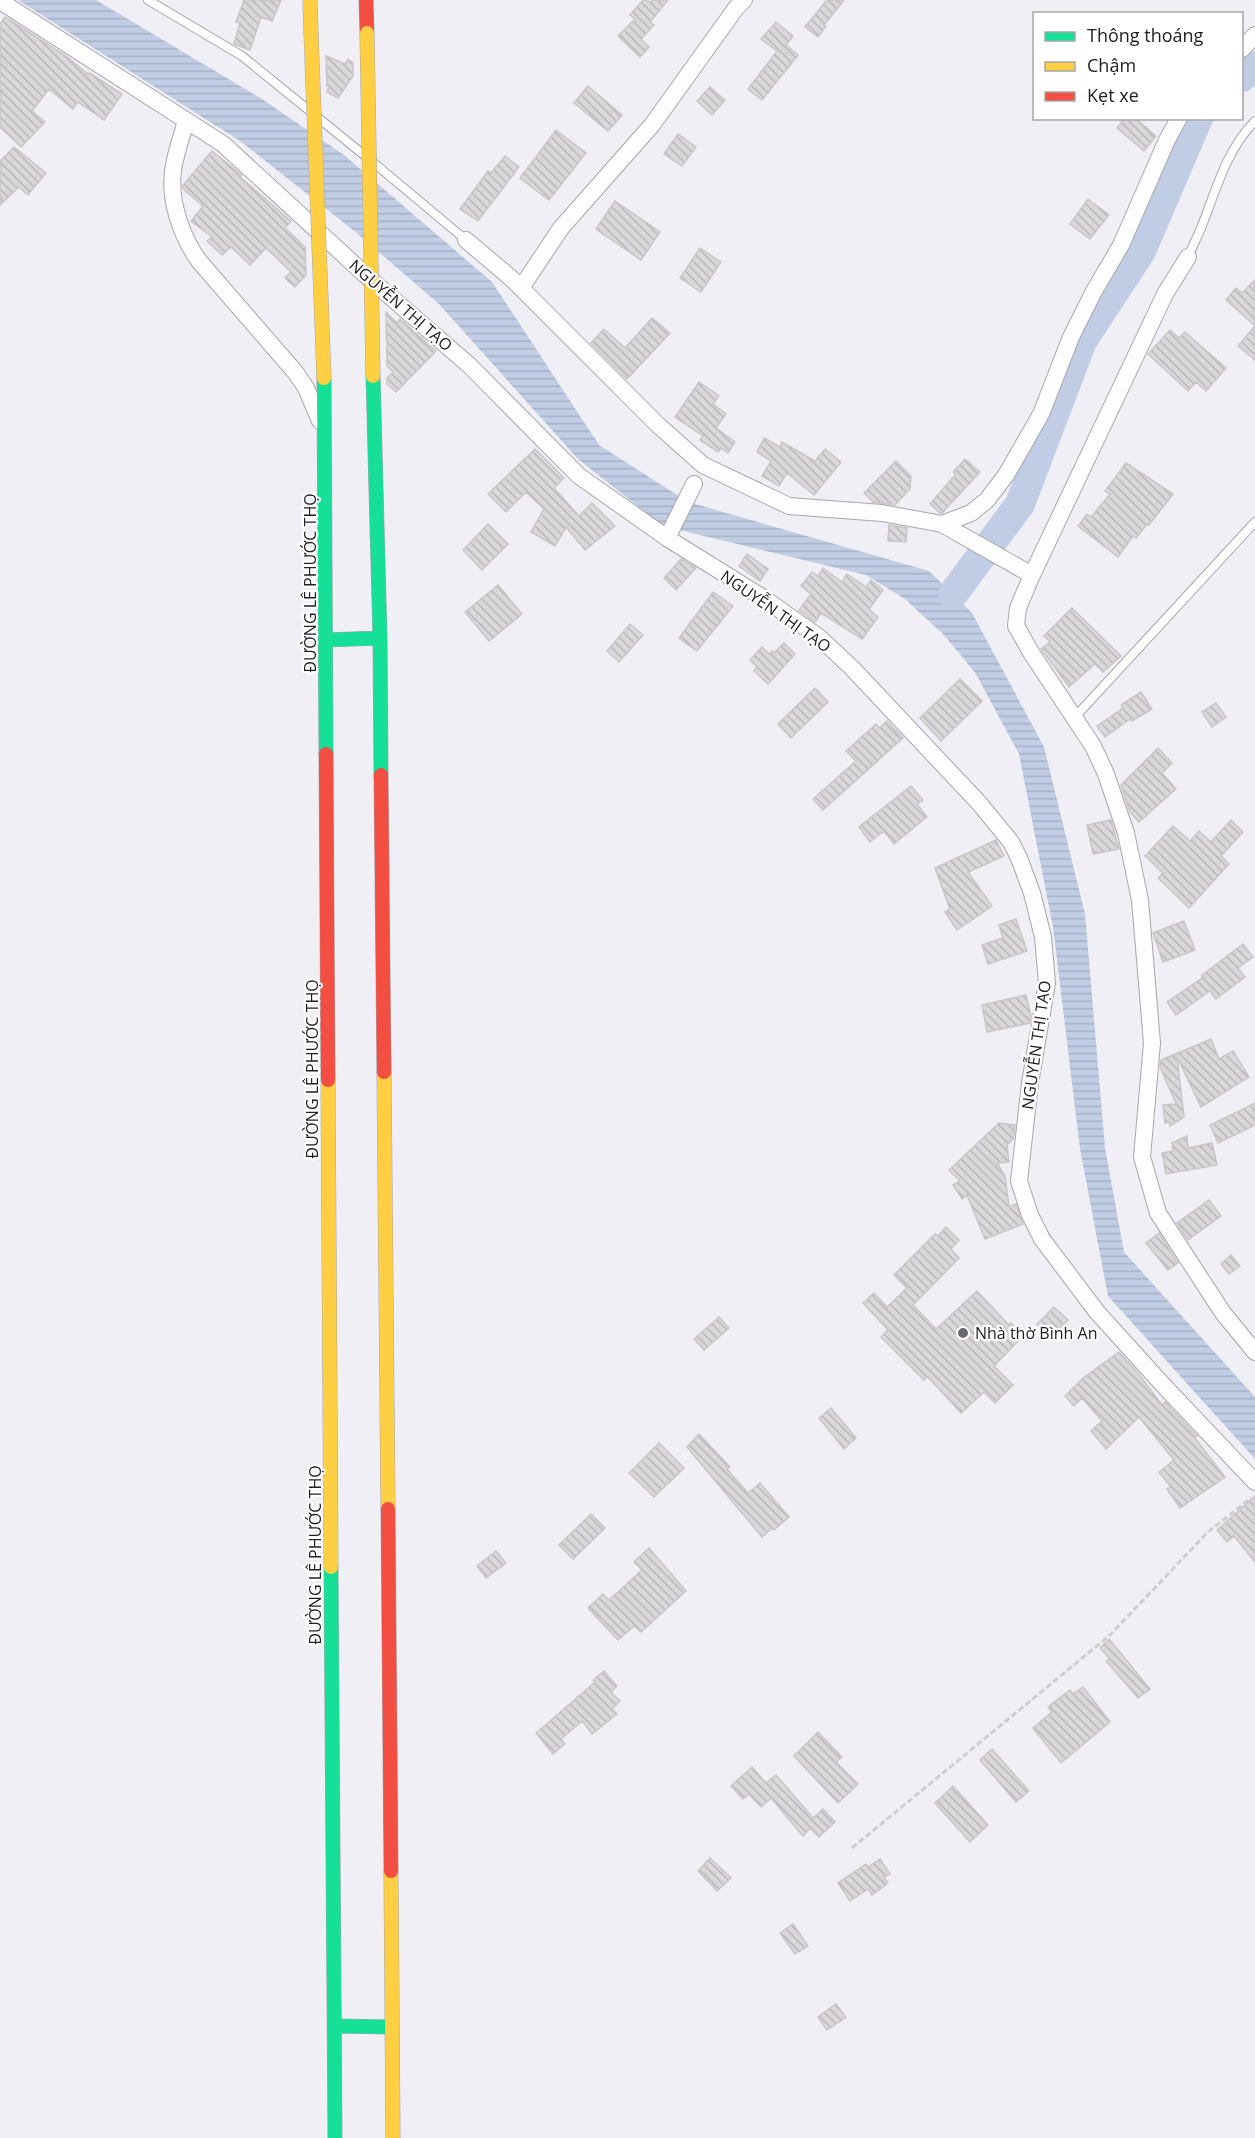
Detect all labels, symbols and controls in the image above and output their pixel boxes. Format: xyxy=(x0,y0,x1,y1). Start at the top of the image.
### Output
legend xyxy=(1033,12,1243,120)
text: Thông thoáng xyxy=(1087,23,1204,47)
text: Chậm xyxy=(1087,53,1136,77)
text: Kẹt xe xyxy=(1087,83,1139,107)
street label: NGUYỄN THỊ TẠO xyxy=(345,253,458,356)
street label: ĐƯỜNG LÊ PHƯỚC THỌ xyxy=(299,493,321,673)
street label: NGUYỄN THỊ TẠO xyxy=(716,564,836,657)
street label: ĐƯỜNG LÊ PHƯỚC THỌ xyxy=(301,979,323,1159)
street label: NGUYỄN THỊ TẠO xyxy=(1015,979,1056,1111)
place label: Nhà thờ Bình An xyxy=(975,1322,1097,1344)
marker: Nhà thờ Bình An xyxy=(956,1326,970,1340)
street label: ĐƯỜNG LÊ PHƯỚC THỌ xyxy=(304,1465,326,1645)

